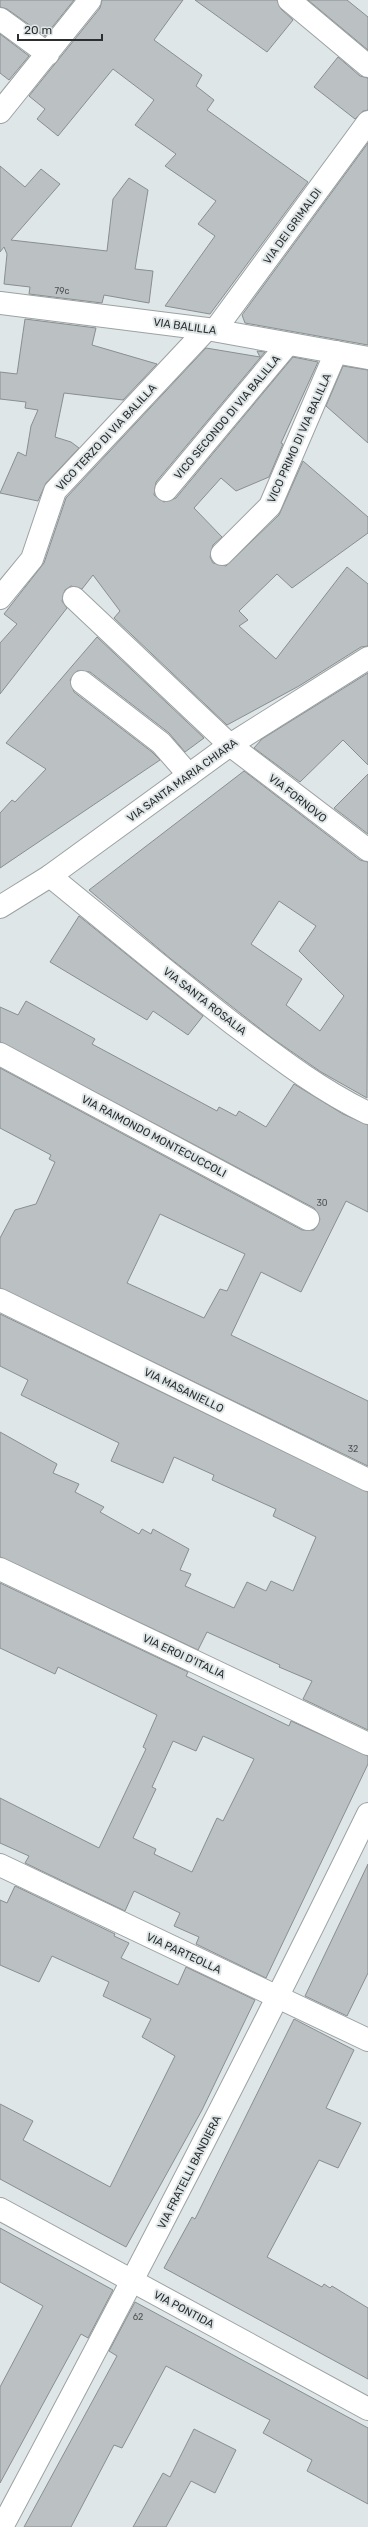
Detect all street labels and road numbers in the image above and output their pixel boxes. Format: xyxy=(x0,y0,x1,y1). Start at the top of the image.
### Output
street label: VIA DEI GRIMALDI xyxy=(261,186,324,267)
street label: VIA BALILLA xyxy=(153,316,218,337)
street label: VICO SECONDO DI VIA BALILLA xyxy=(172,352,283,482)
street label: VICO PRIMO DI VIA BALILLA xyxy=(265,371,334,505)
street label: VICO TERZO DI VIA BALILLA xyxy=(54,381,160,493)
street label: VIA SANTA MARIA CHIARA xyxy=(125,736,241,825)
street label: VIA FORNOVO xyxy=(266,772,329,825)
street label: VIA SANTA ROSALIA xyxy=(160,965,250,1038)
street label: VIA RAIMONDO MONTECUCCOLI xyxy=(79,1093,228,1180)
street label: VIA MASANIELLO xyxy=(142,1366,226,1415)
street label: VIA EROI D'ITALIA xyxy=(140,1632,228,1682)
street label: VIA PARTEOLLA xyxy=(144,1930,224,1977)
street label: VIA FRATELLI BANDIERA xyxy=(155,2113,224,2231)
street label: VIA PONTIDA xyxy=(151,2288,217,2331)

